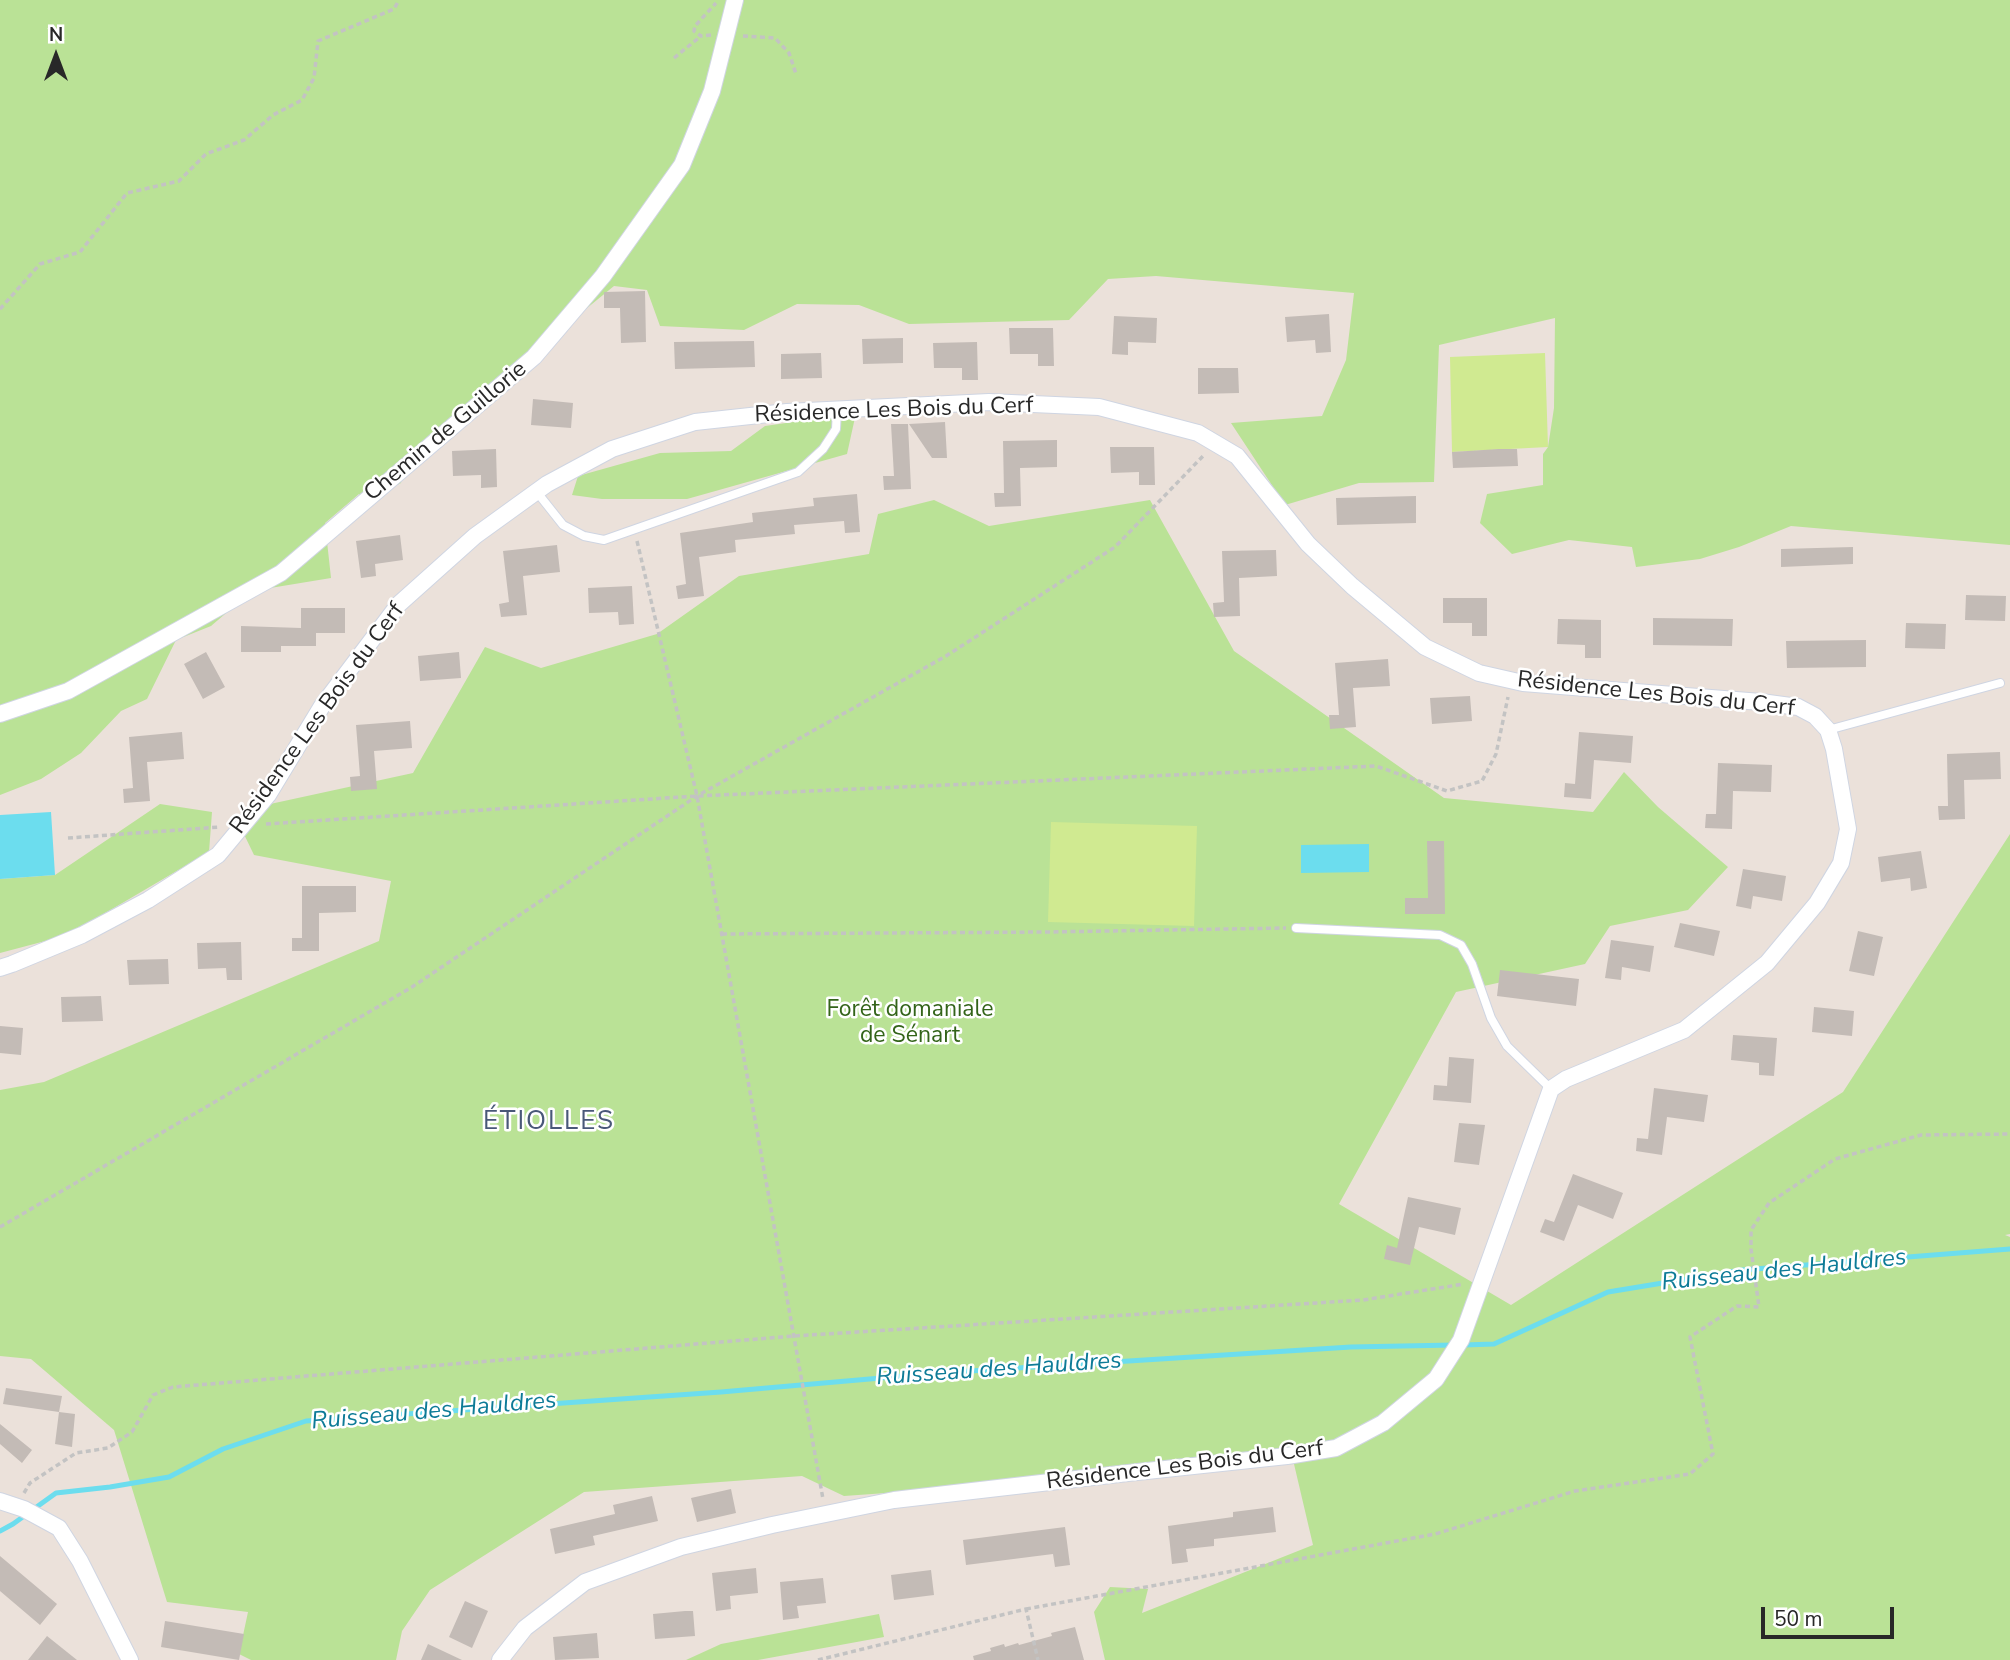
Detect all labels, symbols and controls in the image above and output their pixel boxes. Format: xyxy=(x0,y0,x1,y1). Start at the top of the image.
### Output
north arrow xyxy=(21,21,91,91)
text: N xyxy=(49,22,63,48)
street label: Chemin de Guillorie xyxy=(359,356,533,508)
street label: Résidence Les Bois du Cerf xyxy=(754,392,1034,430)
street label: Résidence Les Bois du Cerf xyxy=(225,598,411,840)
street label: Résidence Les Bois du Cerf xyxy=(1516,667,1796,723)
park label: Forêt domaniale de Sénart xyxy=(827,996,993,1050)
district label: ÉTIOLLES xyxy=(484,1107,614,1139)
water label: Ruisseau des Hauldres xyxy=(1660,1244,1908,1298)
water label: Ruisseau des Hauldres xyxy=(875,1347,1123,1393)
water label: Ruisseau des Hauldres xyxy=(310,1387,558,1437)
street label: Résidence Les Bois du Cerf xyxy=(1045,1435,1325,1497)
scale bar xyxy=(1765,1594,1898,1638)
text: 50 m xyxy=(1774,1605,1823,1633)

